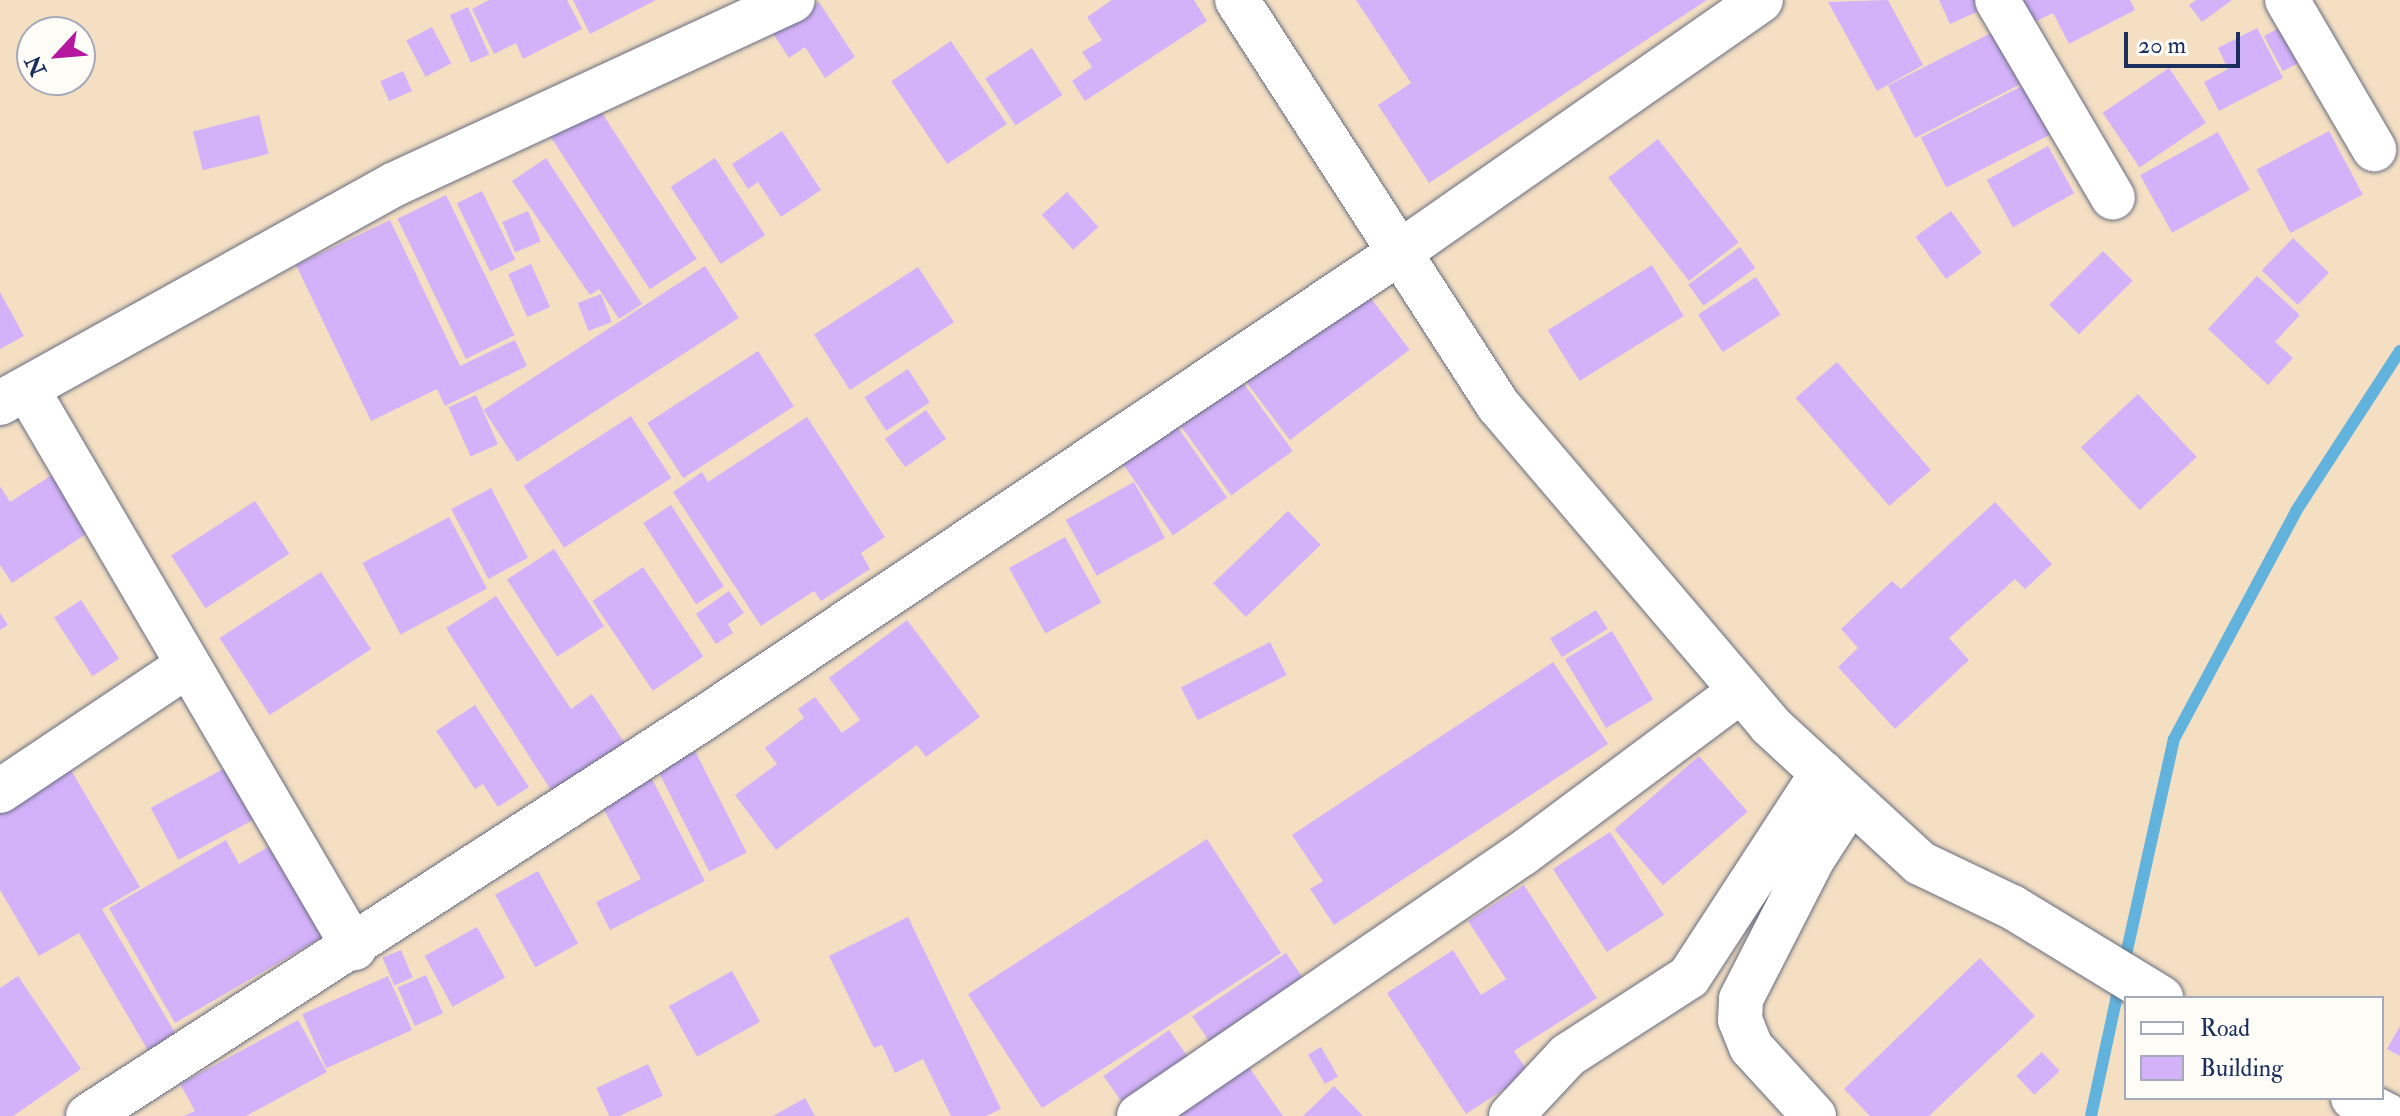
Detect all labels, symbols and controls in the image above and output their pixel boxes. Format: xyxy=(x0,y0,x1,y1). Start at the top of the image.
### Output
north arrow xyxy=(16,16,96,96)
scale bar xyxy=(2128,16,2244,66)
text: 20 m xyxy=(2138,30,2186,61)
text: N xyxy=(19,51,53,81)
legend xyxy=(2124,996,2384,1100)
text: Road xyxy=(2200,1013,2250,1044)
text: Building xyxy=(2200,1053,2283,1084)

